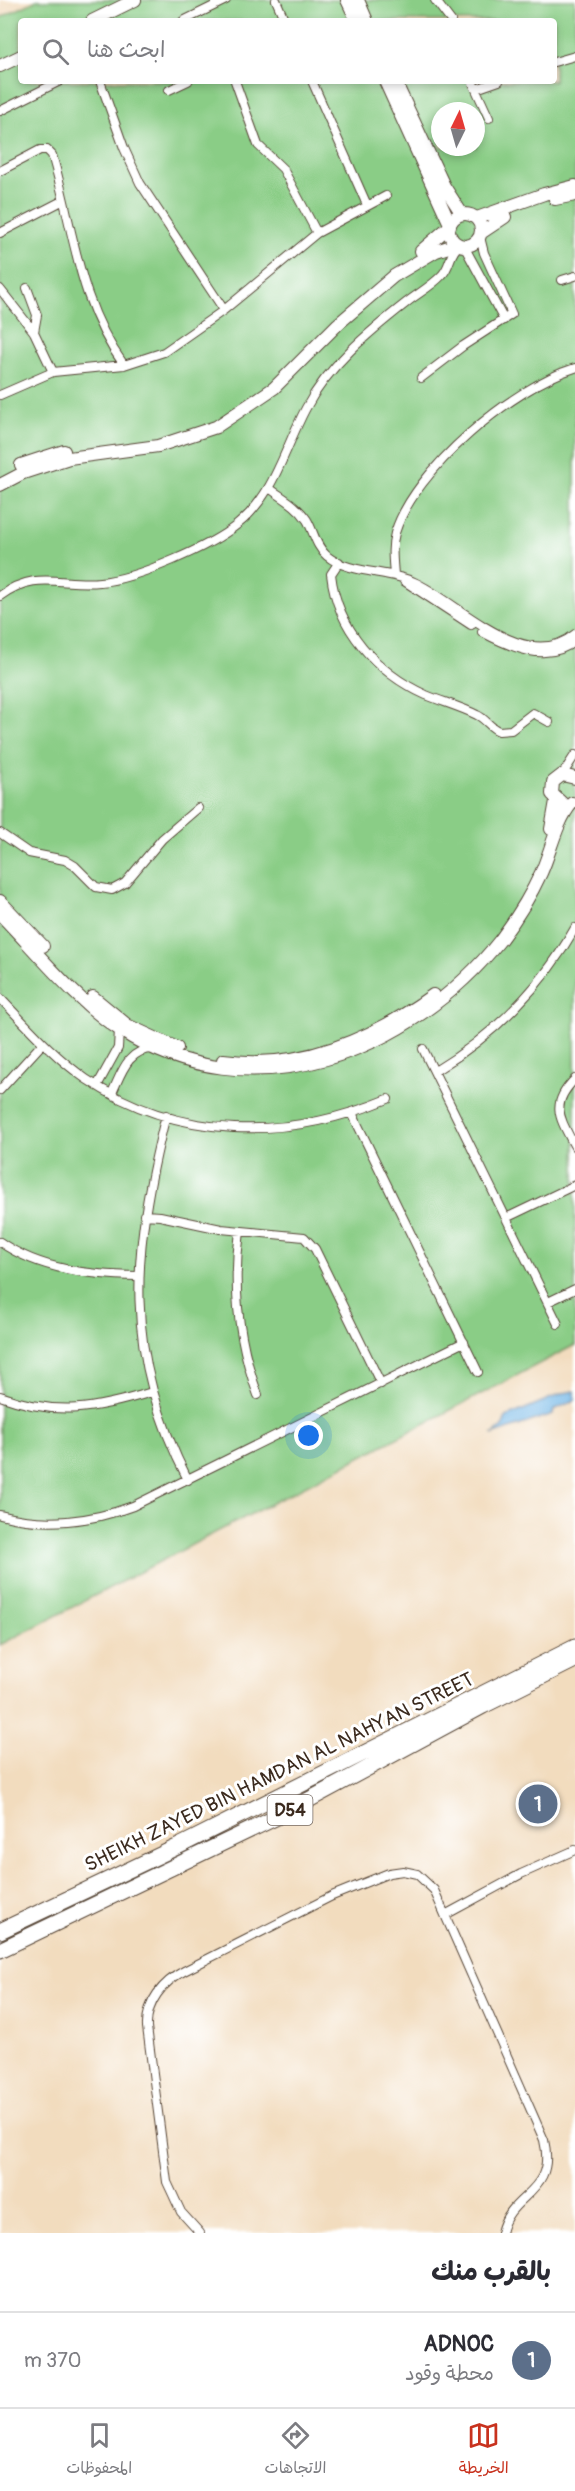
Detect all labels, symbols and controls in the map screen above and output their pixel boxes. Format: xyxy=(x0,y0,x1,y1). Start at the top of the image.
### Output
search box xyxy=(18,18,557,84)
icon: search xyxy=(39,35,72,68)
text: ابحث هنا xyxy=(87,36,165,64)
north arrow xyxy=(431,102,485,156)
your location xyxy=(294,1421,323,1450)
street label: SHEIKH ZAYED BIN HAMDAN AL NAHYAN STREET xyxy=(80,1667,478,1877)
pin: 1 xyxy=(518,1782,558,1826)
road number: D54 xyxy=(268,1795,312,1825)
text: بالقرب منك xyxy=(431,2256,551,2288)
text: ADNOC xyxy=(424,2330,494,2358)
text: 370 m xyxy=(24,2348,82,2373)
text: 1 xyxy=(528,2348,535,2373)
text: محطة وقود xyxy=(405,2361,494,2386)
tab: المحفوظات xyxy=(66,2419,132,2482)
tab: الاتجاهات xyxy=(265,2419,326,2482)
tab: الخريطة xyxy=(459,2419,509,2482)

